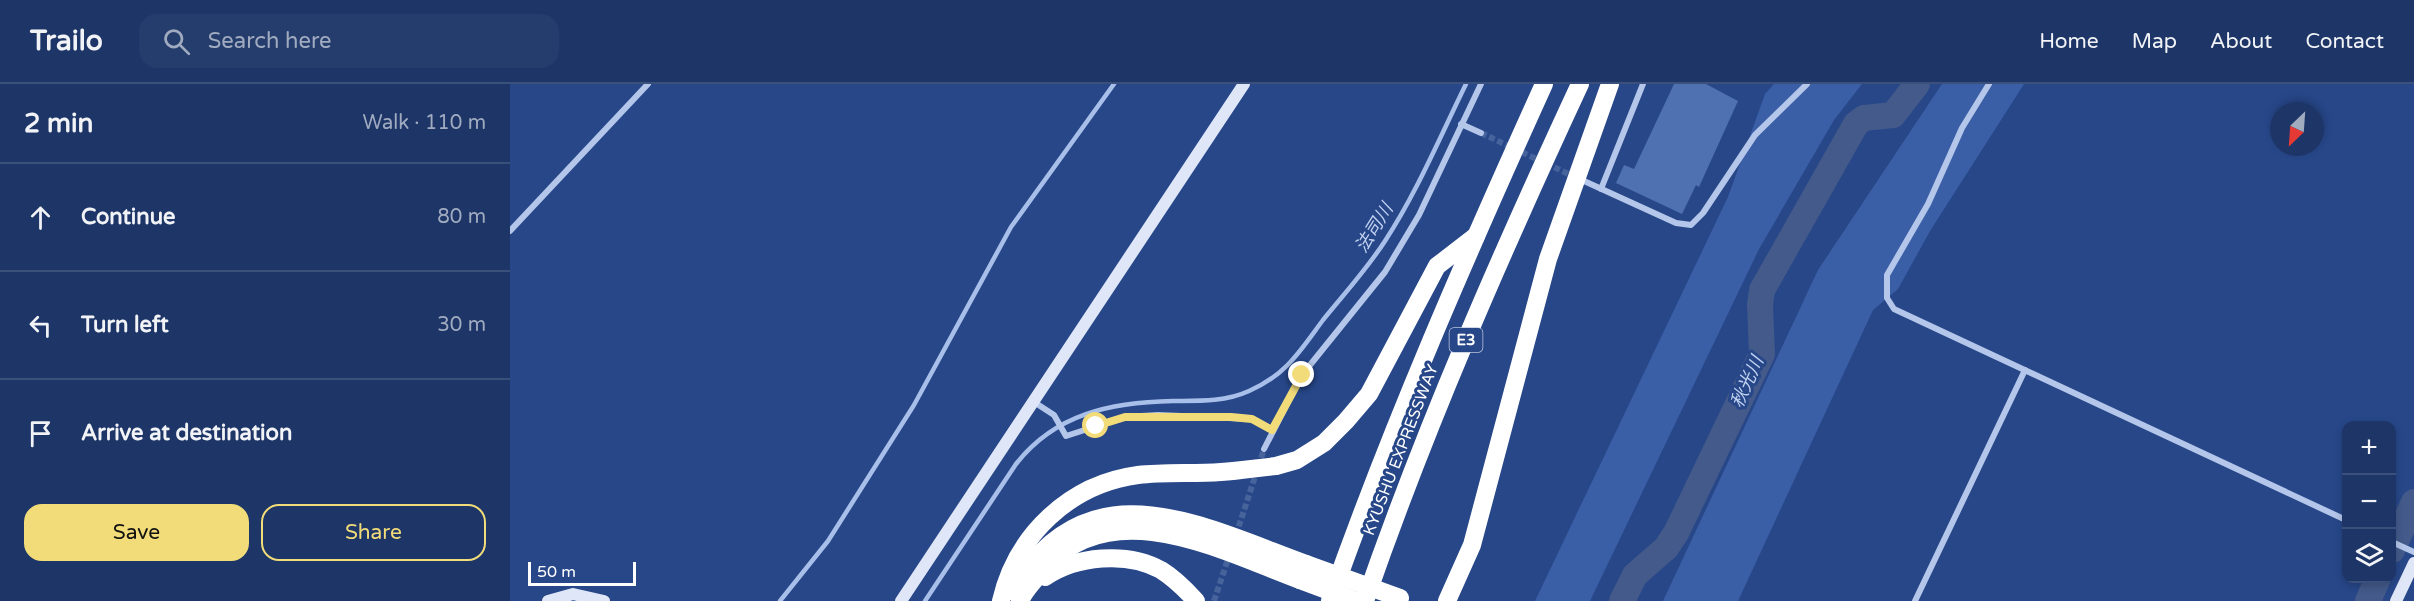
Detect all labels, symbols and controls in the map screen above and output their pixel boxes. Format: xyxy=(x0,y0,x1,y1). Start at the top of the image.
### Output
search box xyxy=(139,14,559,68)
text: Trailo xyxy=(30,24,103,58)
icon: search xyxy=(160,25,193,58)
text: Search here xyxy=(208,28,332,54)
text: Home xyxy=(2039,29,2099,54)
text: Map xyxy=(2132,29,2177,54)
text: About xyxy=(2210,29,2272,54)
text: Contact xyxy=(2305,29,2384,54)
north arrow xyxy=(2270,102,2324,156)
text: 2 min xyxy=(24,108,93,139)
text: Walk · 110 m xyxy=(363,111,486,135)
water label: 法司川 xyxy=(1350,198,1399,257)
icon: ahead xyxy=(24,201,57,234)
text: Continue xyxy=(81,204,176,230)
text: 80 m xyxy=(437,205,486,229)
icon: left xyxy=(24,309,57,342)
text: Turn left xyxy=(81,312,169,338)
text: 30 m xyxy=(437,313,486,337)
road number: E3 xyxy=(1450,328,1482,352)
water label: 秋光川 xyxy=(1726,351,1769,411)
route end xyxy=(1288,361,1314,387)
street label: KYUSHU EXPRESSWAY xyxy=(1359,362,1443,538)
route start xyxy=(1082,412,1108,438)
icon: arrive xyxy=(24,417,57,450)
text: Arrive at destination xyxy=(81,420,292,446)
map controls xyxy=(2342,421,2396,583)
button: + xyxy=(2342,421,2396,475)
button: − xyxy=(2342,475,2396,529)
button: Save xyxy=(24,504,249,561)
button: Share xyxy=(261,504,486,561)
button: layers xyxy=(2342,529,2396,583)
scale bar xyxy=(528,559,636,586)
text: 50 m xyxy=(537,562,576,582)

